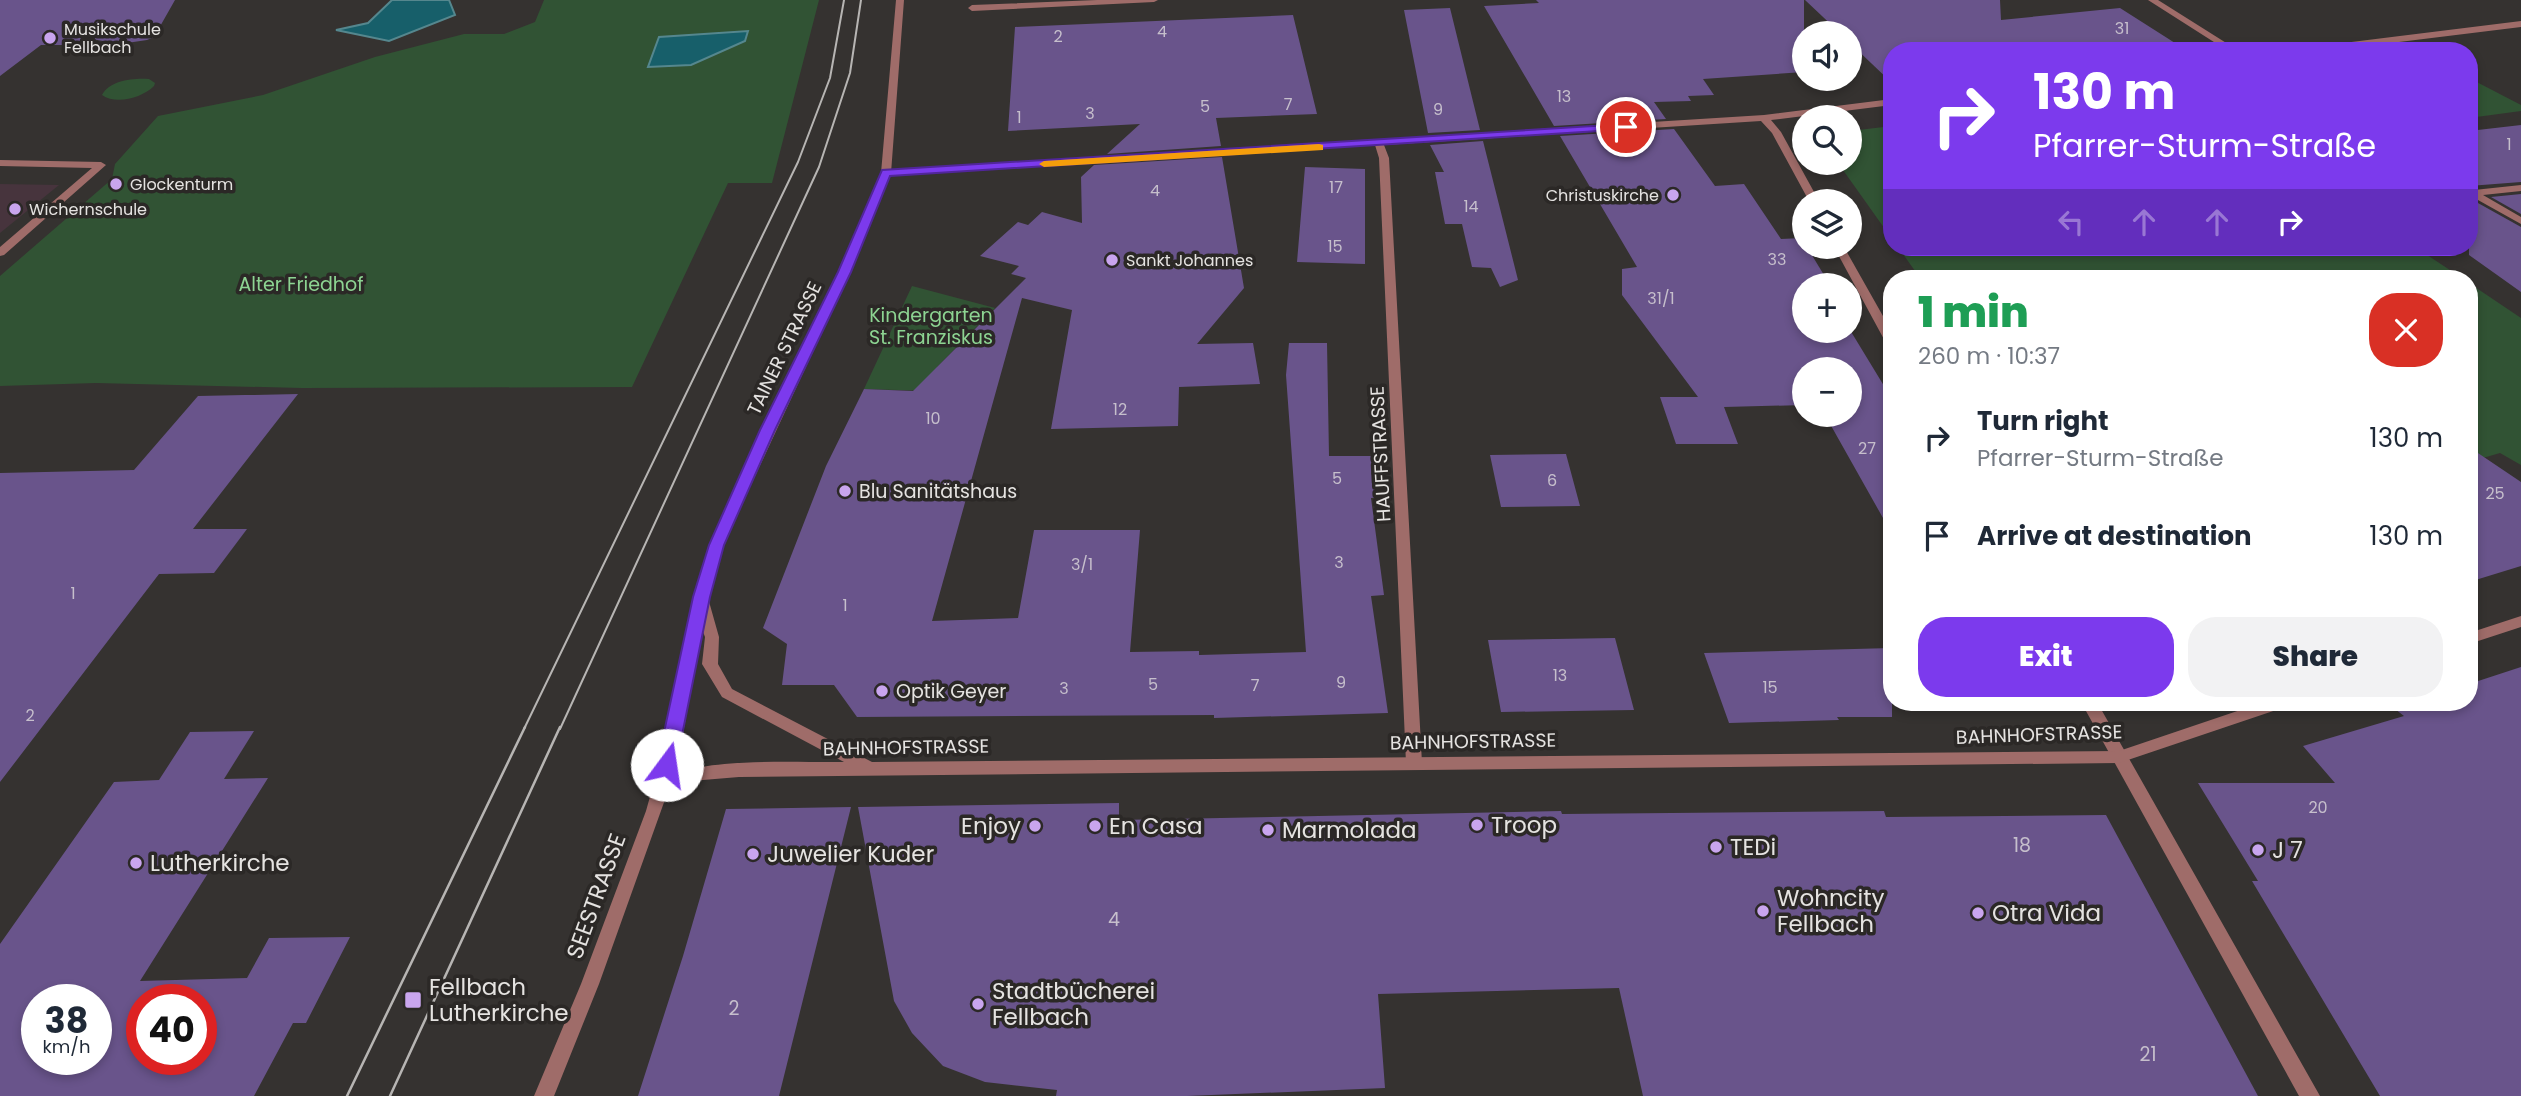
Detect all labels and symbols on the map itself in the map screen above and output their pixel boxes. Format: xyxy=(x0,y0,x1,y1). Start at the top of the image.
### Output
house number: 31 xyxy=(2115,17,2129,40)
place label: Musikschule Fellbach xyxy=(64,18,161,59)
house number: 4 xyxy=(1157,20,1167,43)
house number: 2 xyxy=(1053,25,1063,48)
marker: Musikschule Fellbach xyxy=(42,30,58,46)
house number: 13 xyxy=(1557,85,1571,108)
house number: 7 xyxy=(1284,93,1293,116)
house number: 5 xyxy=(1200,95,1210,118)
pin xyxy=(1596,97,1656,157)
house number: 9 xyxy=(1433,98,1443,121)
house number: 3 xyxy=(1085,102,1095,125)
house number: 1 xyxy=(1016,106,1022,129)
house number: 1 xyxy=(2506,133,2512,156)
place label: Glockenturm xyxy=(130,173,233,196)
marker: Glockenturm xyxy=(108,176,124,192)
house number: 17 xyxy=(1329,176,1343,199)
house number: 4 xyxy=(1150,179,1160,202)
place label: Christuskirche xyxy=(1546,184,1659,207)
marker: Christuskirche xyxy=(1665,187,1681,203)
house number: 14 xyxy=(1463,195,1479,218)
place label: Wichernschule xyxy=(29,198,147,221)
marker: Wichernschule xyxy=(7,201,23,217)
house number: 15 xyxy=(1327,235,1343,258)
house number: 33 xyxy=(1768,248,1786,271)
place label: Sankt Johannes xyxy=(1126,249,1253,272)
marker: Sankt Johannes xyxy=(1104,252,1120,268)
park label: Alter Friedhof xyxy=(239,271,363,298)
street label: TAINER STRASSE xyxy=(740,277,828,419)
house number: 31/1 xyxy=(1647,287,1675,310)
park label: Kindergarten St. Franziskus xyxy=(869,302,993,351)
street label: HAUFFSTRASSE xyxy=(1363,385,1398,522)
house number: 12 xyxy=(1113,398,1127,421)
house number: 10 xyxy=(925,407,941,430)
house number: 27 xyxy=(1858,437,1876,460)
house number: 5 xyxy=(1332,467,1342,490)
house number: 6 xyxy=(1547,469,1557,492)
place label: Blu Sanitätshaus xyxy=(859,478,1017,505)
house number: 25 xyxy=(2485,482,2505,505)
marker: Blu Sanitätshaus xyxy=(837,483,853,499)
house number: 3 xyxy=(1334,551,1344,574)
house number: 3/1 xyxy=(1071,553,1093,576)
house number: 1 xyxy=(70,582,76,605)
house number: 1 xyxy=(842,594,848,617)
house number: 13 xyxy=(1553,664,1567,687)
house number: 9 xyxy=(1336,671,1346,694)
house number: 5 xyxy=(1148,673,1158,696)
house number: 7 xyxy=(1251,674,1260,697)
house number: 15 xyxy=(1762,676,1778,699)
house number: 3 xyxy=(1059,677,1069,700)
place label: Optik Geyer xyxy=(896,678,1006,705)
marker: Optik Geyer xyxy=(874,683,890,699)
house number: 2 xyxy=(25,704,35,727)
street label: BAHNHOFSTRASSE xyxy=(1955,718,2123,751)
street label: BAHNHOFSTRASSE xyxy=(1390,727,1556,756)
position arrow xyxy=(630,728,704,802)
street label: BAHNHOFSTRASSE xyxy=(823,733,989,762)
house number: 20 xyxy=(2308,796,2328,819)
place label: Troop xyxy=(1491,809,1557,841)
place label: Enjoy xyxy=(961,810,1021,842)
place label: En Casa xyxy=(1109,810,1203,842)
place label: Marmolada xyxy=(1282,814,1417,846)
marker: Troop xyxy=(1469,817,1485,833)
marker: Enjoy xyxy=(1027,818,1043,834)
marker: En Casa xyxy=(1087,818,1103,834)
marker: Marmolada xyxy=(1260,822,1276,838)
street label: SEESTRASSE xyxy=(559,829,633,963)
place label: TEDi xyxy=(1730,831,1776,863)
house number: 18 xyxy=(2013,832,2031,859)
place label: J 7 xyxy=(2272,834,2303,866)
place label: Juwelier Kuder xyxy=(767,838,934,870)
marker: TEDi xyxy=(1708,839,1724,855)
marker: J 7 xyxy=(2250,842,2266,858)
marker: Juwelier Kuder xyxy=(745,846,761,862)
place label: Lutherkirche xyxy=(150,847,290,879)
marker: Lutherkirche xyxy=(128,855,144,871)
place label: Wohncity Fellbach xyxy=(1777,882,1885,940)
place label: Otra Vida xyxy=(1992,897,2101,929)
marker: Wohncity Fellbach xyxy=(1755,903,1771,919)
marker: Otra Vida xyxy=(1970,905,1986,921)
house number: 4 xyxy=(1108,906,1120,933)
place label: Fellbach Lutherkirche xyxy=(429,971,569,1029)
place label: Stadtbücherei Fellbach xyxy=(992,975,1155,1033)
speed limit sign: 40 xyxy=(126,984,217,1075)
marker: Fellbach Lutherkirche xyxy=(403,990,423,1010)
house number: 2 xyxy=(729,995,740,1022)
marker: Stadtbücherei Fellbach xyxy=(970,996,986,1012)
house number: 21 xyxy=(2139,1041,2157,1068)

